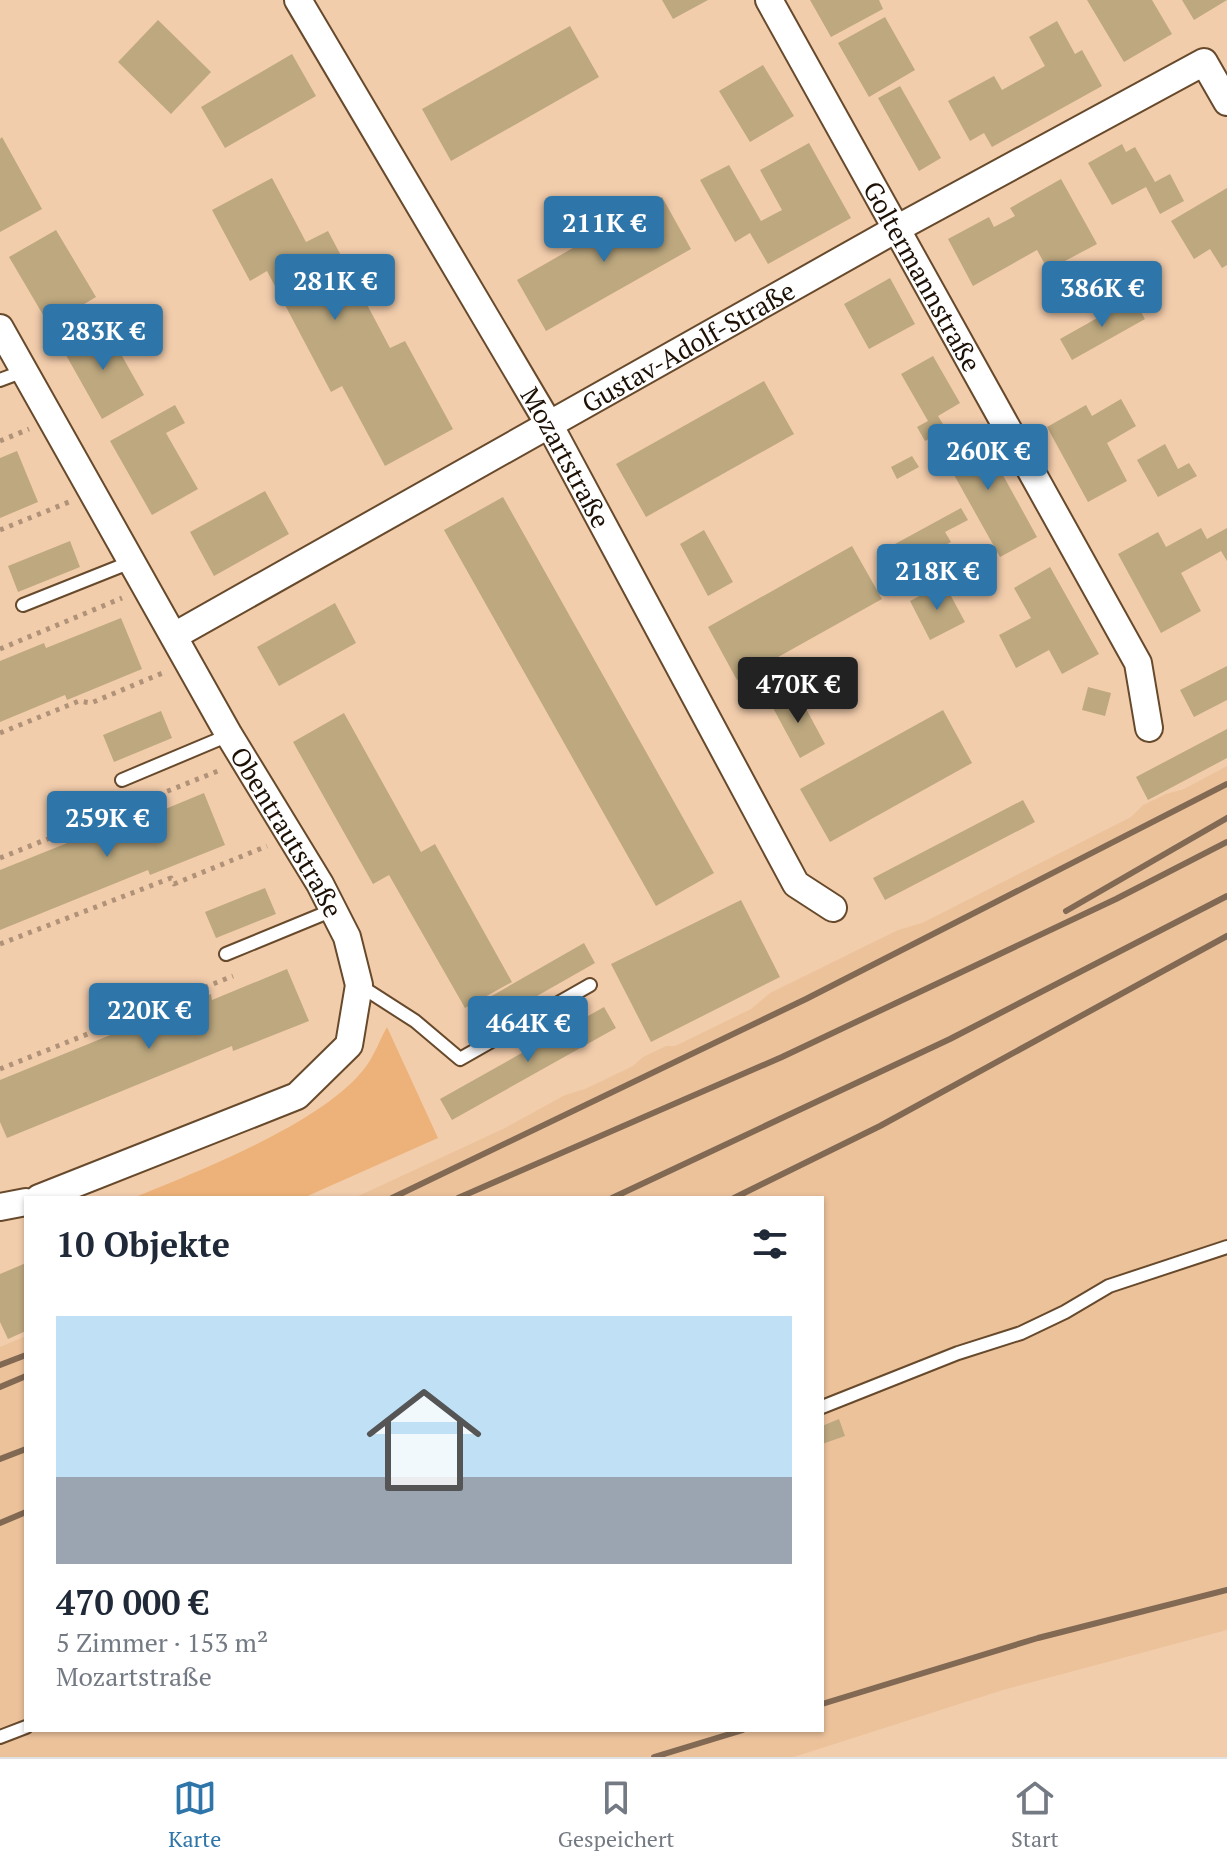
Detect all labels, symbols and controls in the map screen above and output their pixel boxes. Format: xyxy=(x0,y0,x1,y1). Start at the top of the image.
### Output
street label: Goltermannstraße xyxy=(856,175,989,377)
pin: 211K € xyxy=(539,196,669,264)
text: 211K € xyxy=(562,205,646,239)
pin: 281K € xyxy=(270,254,400,322)
pin: 386K € xyxy=(1037,261,1167,329)
text: 281K € xyxy=(293,263,377,297)
text: 386K € xyxy=(1060,270,1144,304)
street label: Gustav-Adolf-Straße xyxy=(575,273,801,420)
pin: 283K € xyxy=(38,304,168,372)
text: 283K € xyxy=(61,313,145,347)
street label: Mozartstraße xyxy=(514,380,618,534)
pin: 260K € xyxy=(923,424,1053,492)
text: 260K € xyxy=(946,433,1030,467)
pin: 218K € xyxy=(872,544,1002,612)
text: 218K € xyxy=(895,553,979,587)
pin: 470K € xyxy=(733,657,863,725)
text: 470K € xyxy=(756,666,840,700)
street label: Obentrautstraße xyxy=(223,740,351,923)
pin: 259K € xyxy=(42,791,172,859)
text: 259K € xyxy=(65,800,149,834)
pin: 220K € xyxy=(84,983,214,1051)
text: 220K € xyxy=(107,992,191,1026)
pin: 464K € xyxy=(463,996,593,1064)
text: 464K € xyxy=(486,1005,570,1039)
text: 10 Objekte xyxy=(56,1222,230,1267)
icon: filters xyxy=(748,1222,792,1266)
icon: home xyxy=(352,1368,496,1512)
text: 470 000 € xyxy=(56,1580,209,1625)
text: 5 Zimmer · 153 m² xyxy=(56,1625,268,1659)
text: Mozartstraße xyxy=(56,1659,212,1693)
tab: Karte xyxy=(168,1776,221,1853)
tab: Gespeichert xyxy=(558,1776,675,1853)
tab: Start xyxy=(1011,1776,1059,1853)

